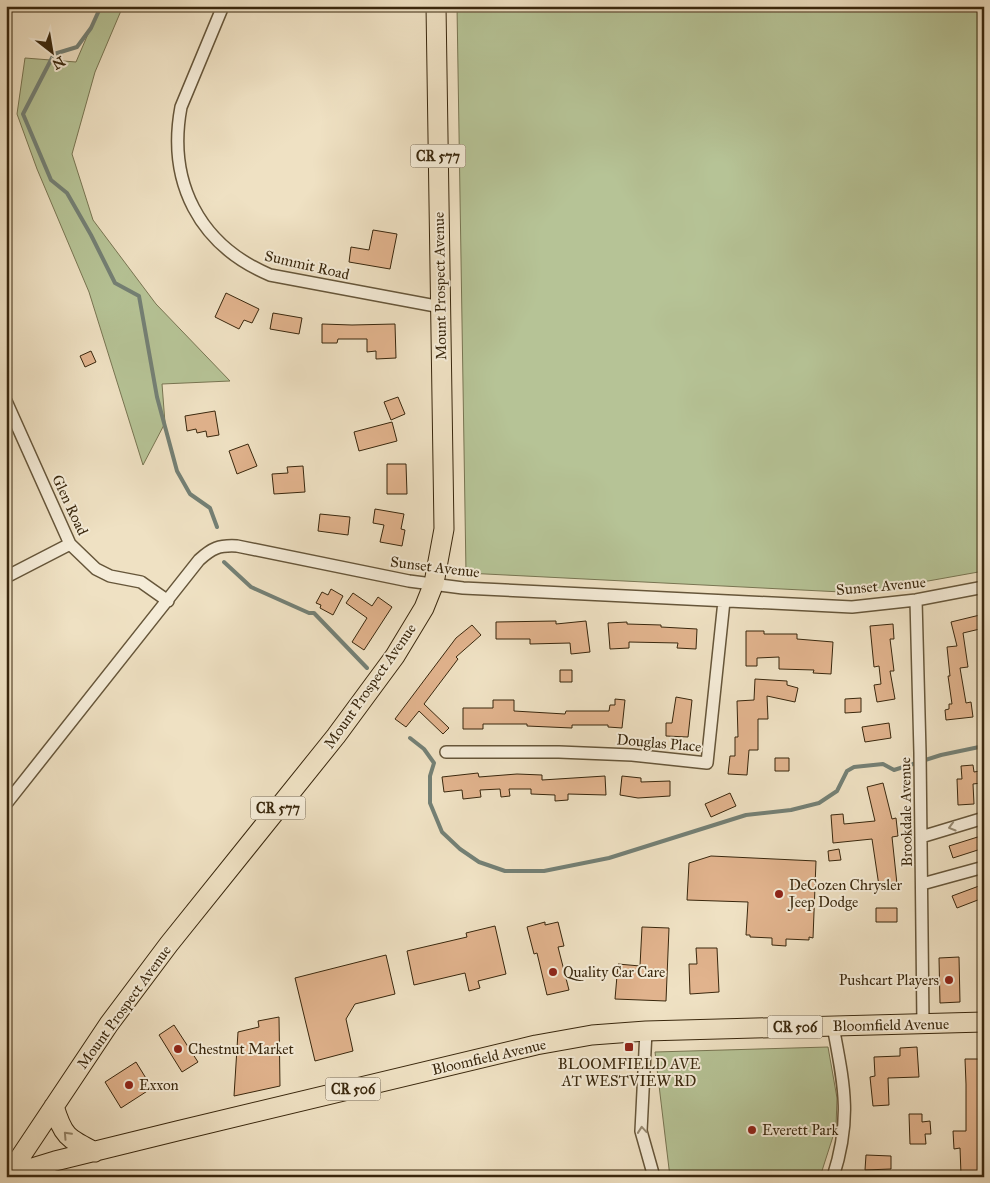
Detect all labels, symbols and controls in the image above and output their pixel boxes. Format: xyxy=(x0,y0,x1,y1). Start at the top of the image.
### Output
north arrow xyxy=(28,28,78,78)
text: N xyxy=(49,52,68,73)
road number: CR 577 xyxy=(410,144,466,168)
street label: Mount Prospect Avenue xyxy=(430,212,450,360)
street label: Summit Road xyxy=(263,247,352,284)
street label: Glen Road xyxy=(48,472,92,538)
street label: Sunset Avenue xyxy=(389,553,481,581)
street label: Sunset Avenue xyxy=(835,573,927,599)
street label: Mount Prospect Avenue xyxy=(320,620,420,752)
street label: Douglas Place xyxy=(616,730,702,756)
street label: Brookdale Avenue xyxy=(896,757,916,867)
road number: CR 577 xyxy=(250,796,306,820)
one-way arrow xyxy=(949,822,957,832)
place label: DeCozen Chrysler Jeep Dodge xyxy=(787,876,902,912)
marker: DeCozen Chrysler Jeep Dodge xyxy=(773,888,785,900)
street label: Mount Prospect Avenue xyxy=(73,942,175,1072)
place label: Quality Car Care xyxy=(563,963,665,981)
marker: Quality Car Care xyxy=(547,966,559,978)
place label: Pushcart Players xyxy=(839,971,939,989)
marker: Pushcart Players xyxy=(943,974,955,986)
street label: Bloomfield Avenue xyxy=(833,1015,949,1035)
road number: CR 506 xyxy=(768,1016,822,1038)
street label: Bloomfield Avenue xyxy=(430,1035,548,1079)
place label: Chestnut Market xyxy=(188,1040,295,1058)
marker: BLOOMFIELD AVE AT WESTVIEW RD xyxy=(623,1041,635,1053)
marker: Chestnut Market xyxy=(172,1043,184,1055)
place label: BLOOMFIELD AVE AT WESTVIEW RD xyxy=(558,1055,700,1090)
place label: Exxon xyxy=(139,1076,179,1094)
road number: CR 506 xyxy=(326,1078,380,1100)
marker: Exxon xyxy=(123,1079,135,1091)
place label: Everett Park xyxy=(762,1121,838,1139)
marker: Everett Park xyxy=(746,1124,758,1136)
one-way arrow xyxy=(637,1125,648,1133)
one-way arrow xyxy=(64,1131,73,1140)

